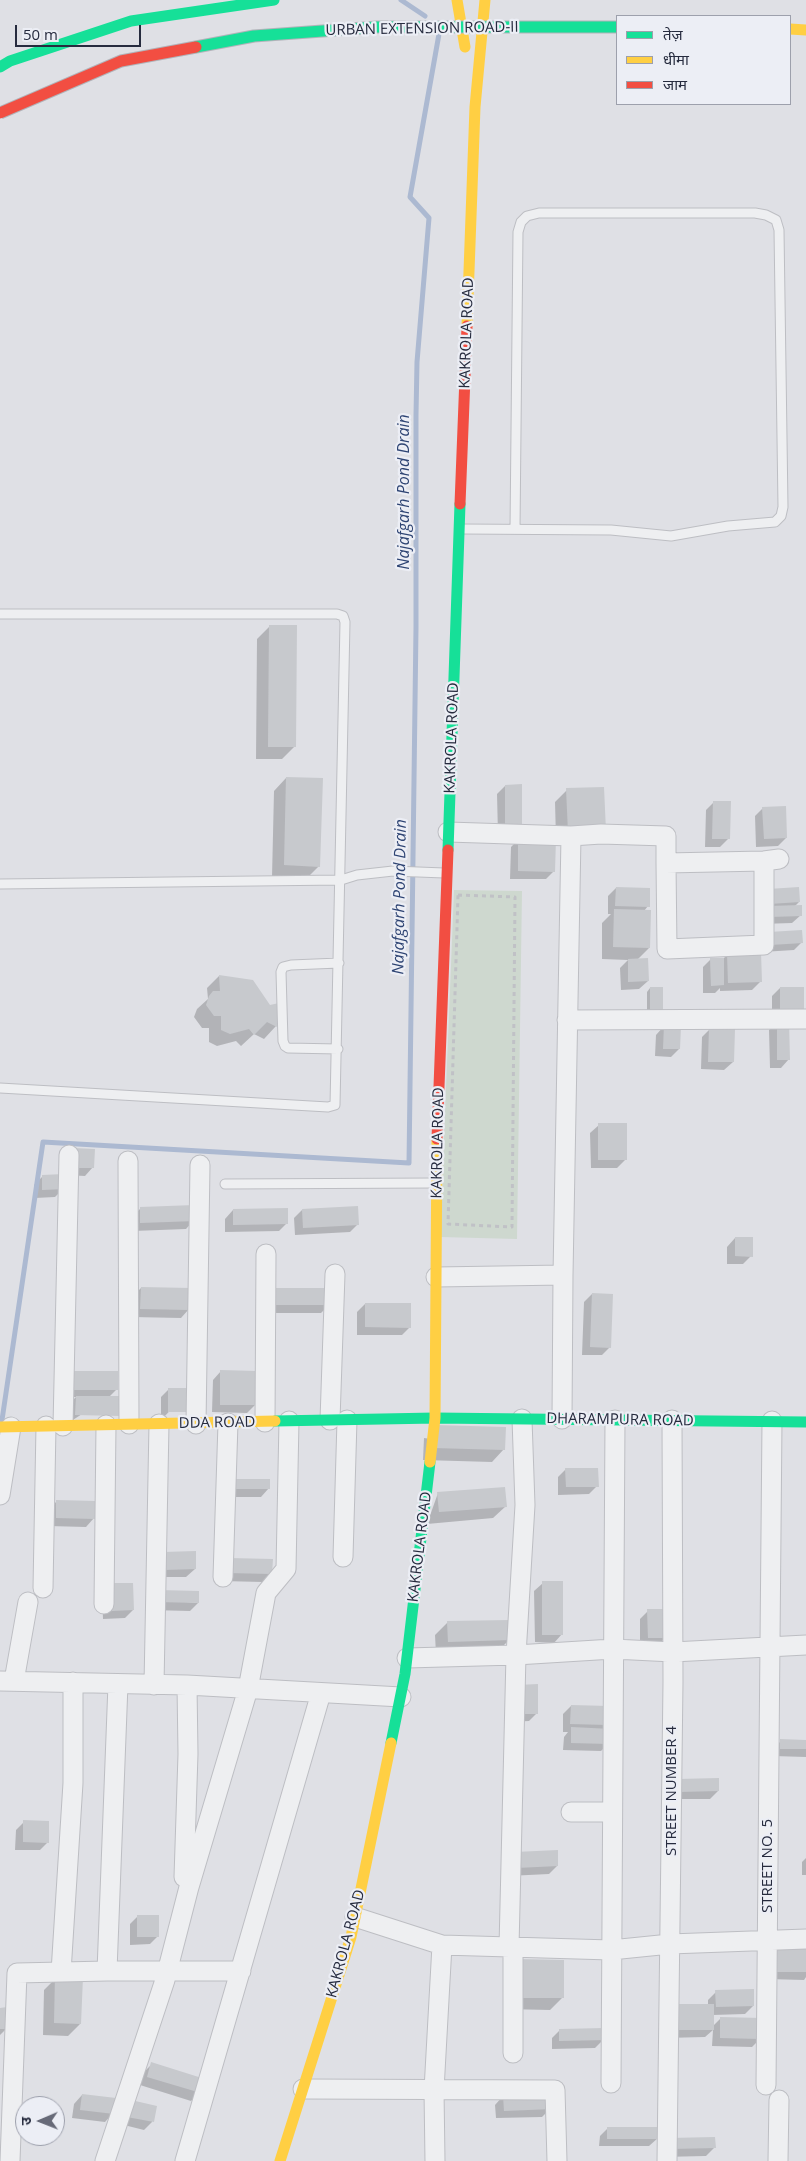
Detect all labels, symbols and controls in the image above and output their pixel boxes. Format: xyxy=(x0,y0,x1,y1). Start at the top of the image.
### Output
scale bar xyxy=(18,15,144,47)
legend xyxy=(616,15,791,105)
street label: URBAN EXTENSION ROAD-II xyxy=(325,18,519,40)
text: 50 m xyxy=(23,24,58,44)
text: तेज़ xyxy=(663,24,683,44)
text: धीमा xyxy=(663,49,689,69)
text: जाम xyxy=(663,74,687,94)
street label: KAKROLA ROAD xyxy=(456,277,478,389)
water label: Najafgarh Pond Drain xyxy=(394,414,414,570)
street label: KAKROLA ROAD xyxy=(441,682,463,794)
water label: Najafgarh Pond Drain xyxy=(389,819,411,975)
street label: KAKROLA ROAD xyxy=(428,1087,448,1199)
street label: DHARAMPURA ROAD xyxy=(546,1410,694,1430)
street label: DDA ROAD xyxy=(179,1413,255,1433)
street label: KAKROLA ROAD xyxy=(404,1491,436,1603)
street label: STREET NUMBER 4 xyxy=(663,1726,681,1856)
street label: STREET NO. 5 xyxy=(759,1819,777,1913)
street label: KAKROLA ROAD xyxy=(323,1888,369,2000)
north arrow xyxy=(15,2096,65,2146)
text: उ xyxy=(16,2117,35,2126)

